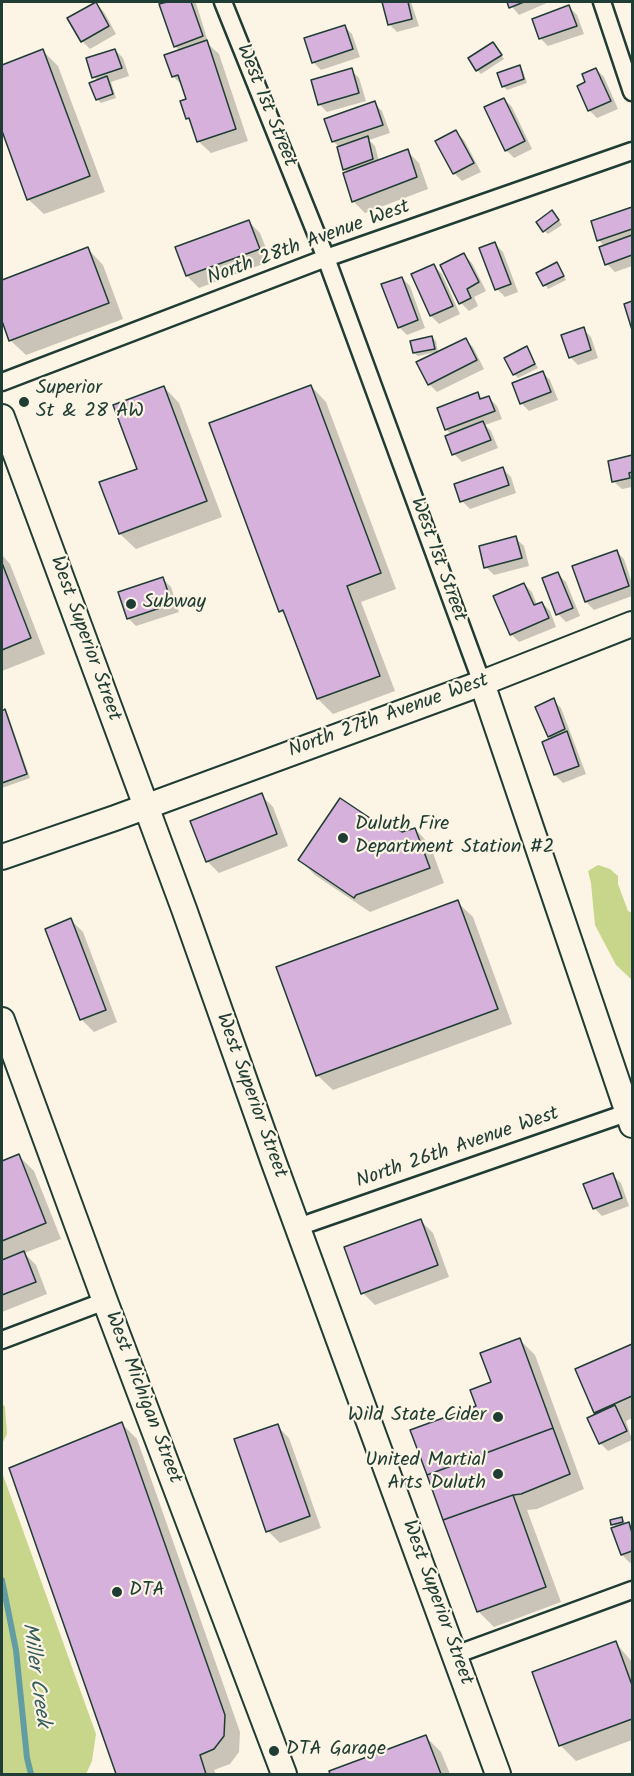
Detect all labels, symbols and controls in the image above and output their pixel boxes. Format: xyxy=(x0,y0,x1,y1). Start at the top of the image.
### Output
street label: West 1st Street xyxy=(229,41,301,171)
street label: North 28th Avenue West xyxy=(205,196,413,292)
place label: Superior St & 28 AW xyxy=(36,378,144,425)
marker: Superior St & 28 AW xyxy=(17,395,31,409)
street label: West 1st Street xyxy=(403,495,471,625)
street label: West Superior Street xyxy=(43,553,125,725)
place label: Subway xyxy=(143,592,206,616)
marker: Subway xyxy=(124,597,138,611)
street label: North 27th Avenue West xyxy=(286,670,492,764)
place label: Duluth Fire Department Station #2 xyxy=(355,814,554,861)
marker: Duluth Fire Department Station #2 xyxy=(336,831,350,845)
street label: West Superior Street xyxy=(209,1010,291,1182)
street label: North 26th Avenue West xyxy=(354,1103,562,1195)
street label: West Michigan Street xyxy=(98,1309,186,1487)
place label: Wild State Cider xyxy=(348,1405,486,1429)
marker: Wild State Cider xyxy=(491,1410,505,1424)
place label: United Martial Arts Duluth xyxy=(365,1450,486,1497)
marker: United Martial Arts Duluth xyxy=(491,1467,505,1481)
street label: West Superior Street xyxy=(395,1517,477,1689)
place label: DTA xyxy=(129,1580,165,1604)
marker: DTA xyxy=(110,1585,124,1599)
water label: Miller Creek xyxy=(14,1621,54,1729)
place label: DTA Garage xyxy=(286,1739,386,1763)
marker: DTA Garage xyxy=(267,1744,281,1758)

